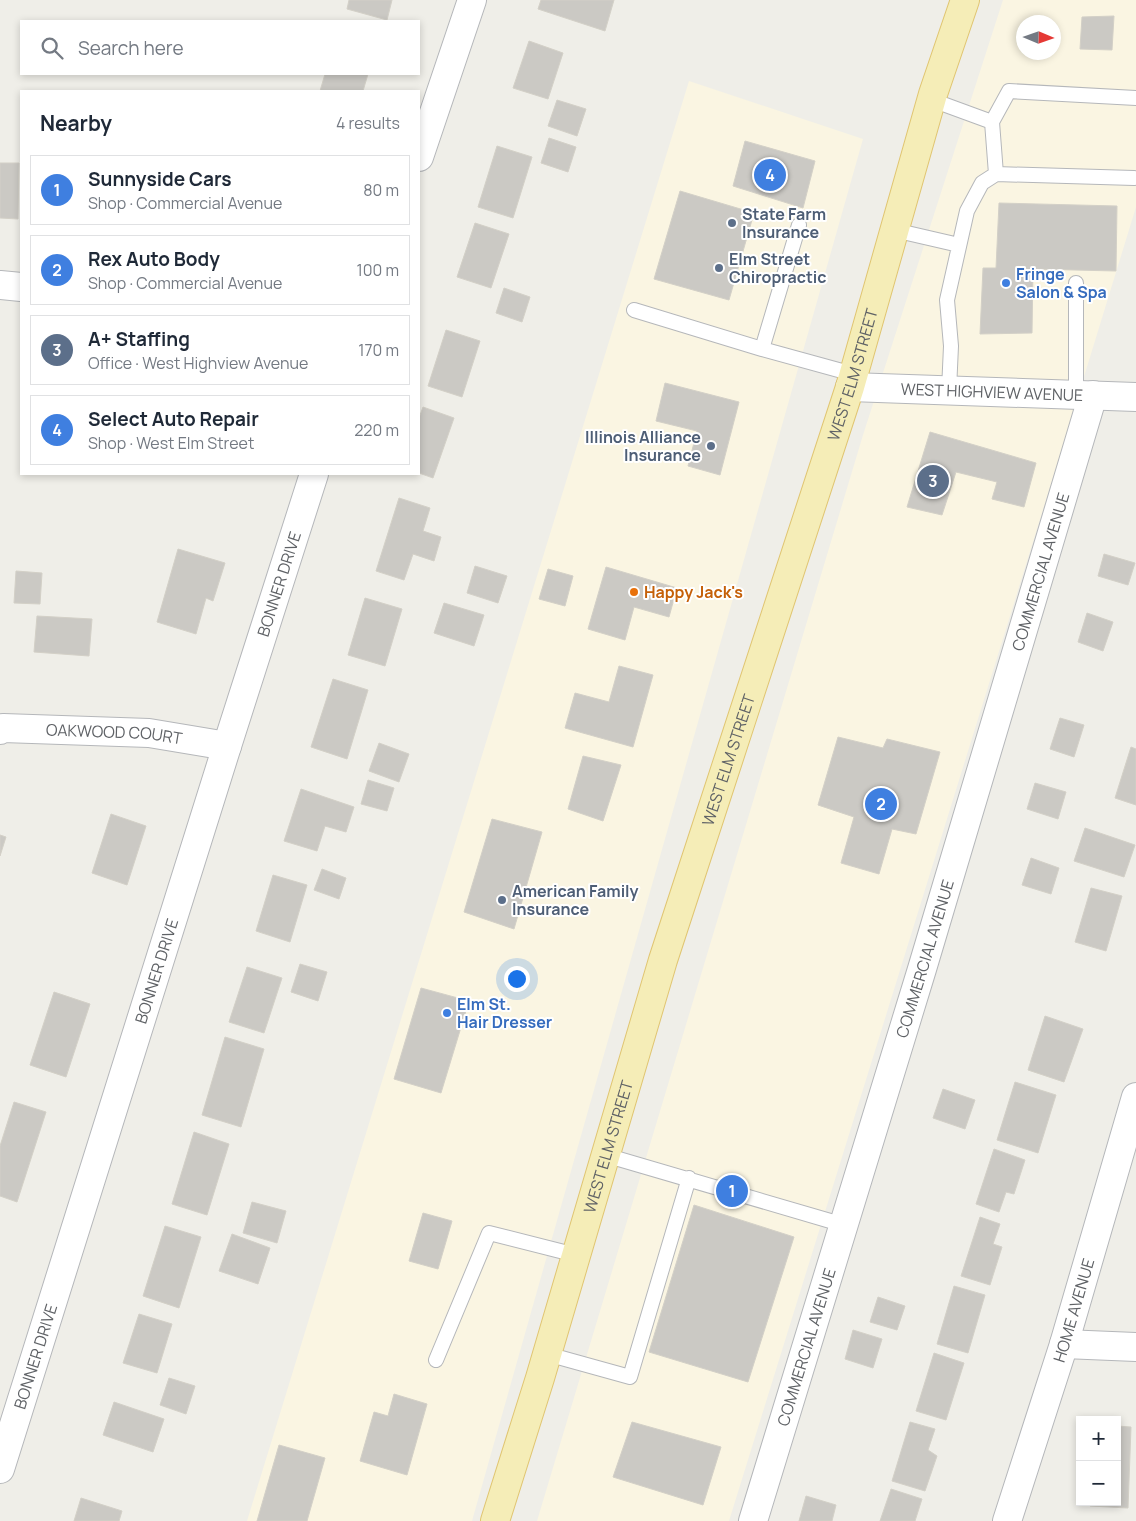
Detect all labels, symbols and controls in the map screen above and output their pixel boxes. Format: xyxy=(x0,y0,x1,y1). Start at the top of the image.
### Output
north arrow xyxy=(1016,15,1061,60)
search box xyxy=(20,20,420,75)
icon: search xyxy=(38,34,66,62)
text: Search here xyxy=(78,35,184,61)
text: Nearby xyxy=(40,109,112,137)
text: 4 results xyxy=(336,112,400,134)
pin: 4 xyxy=(754,156,786,194)
text: Sunnyside Cars xyxy=(88,166,231,192)
text: 1 xyxy=(53,179,61,201)
text: 80 m xyxy=(363,179,399,201)
text: Shop · Commercial Avenue xyxy=(88,192,282,214)
place label: State Farm Insurance xyxy=(742,203,826,243)
marker: State Farm Insurance xyxy=(726,217,738,229)
text: Rex Auto Body xyxy=(88,246,220,272)
place label: Elm Street Chiropractic xyxy=(729,248,827,288)
text: 2 xyxy=(52,259,62,281)
text: 100 m xyxy=(356,259,399,281)
marker: Elm Street Chiropractic xyxy=(713,262,725,274)
place label: Fringe Salon & Spa xyxy=(1016,263,1107,303)
text: Shop · Commercial Avenue xyxy=(88,272,282,294)
marker: Fringe Salon & Spa xyxy=(1000,277,1012,289)
street label: WEST ELM STREET xyxy=(822,305,883,444)
text: A+ Staffing xyxy=(88,326,190,352)
text: 3 xyxy=(52,339,62,361)
text: 170 m xyxy=(358,339,399,361)
text: Office · West Highview Avenue xyxy=(88,352,308,374)
street label: WEST HIGHVIEW AVENUE xyxy=(900,378,1084,406)
text: Select Auto Repair xyxy=(88,406,259,432)
text: 4 xyxy=(52,419,62,441)
text: 220 m xyxy=(354,419,399,441)
place label: Illinois Alliance Insurance xyxy=(585,426,701,466)
text: Shop · West Elm Street xyxy=(88,432,254,454)
marker: Illinois Alliance Insurance xyxy=(705,440,717,452)
pin: 3 xyxy=(917,462,949,500)
street label: COMMERCIAL AVENUE xyxy=(1006,490,1074,653)
street label: BONNER DRIVE xyxy=(252,529,306,639)
place label: Happy Jack's xyxy=(644,581,743,603)
marker: Happy Jack's xyxy=(628,586,640,598)
street label: WEST ELM STREET xyxy=(697,691,760,829)
street label: OAKWOOD COURT xyxy=(46,718,184,749)
pin: 2 xyxy=(865,785,897,823)
street label: COMMERCIAL AVENUE xyxy=(891,877,959,1040)
place label: American Family Insurance xyxy=(512,880,639,920)
marker: American Family Insurance xyxy=(496,894,508,906)
street label: BONNER DRIVE xyxy=(130,916,183,1026)
your location xyxy=(504,966,530,992)
place label: Elm St. Hair Dresser xyxy=(457,993,552,1033)
marker: Elm St. Hair Dresser xyxy=(441,1007,453,1019)
street label: WEST ELM STREET xyxy=(578,1077,638,1216)
pin: 1 xyxy=(716,1172,748,1210)
street label: HOME AVENUE xyxy=(1048,1256,1099,1365)
street label: COMMERCIAL AVENUE xyxy=(772,1265,841,1429)
street label: BONNER DRIVE xyxy=(9,1301,62,1412)
map controls xyxy=(1076,1416,1121,1506)
button: + xyxy=(1076,1416,1121,1461)
button: − xyxy=(1076,1461,1121,1506)

